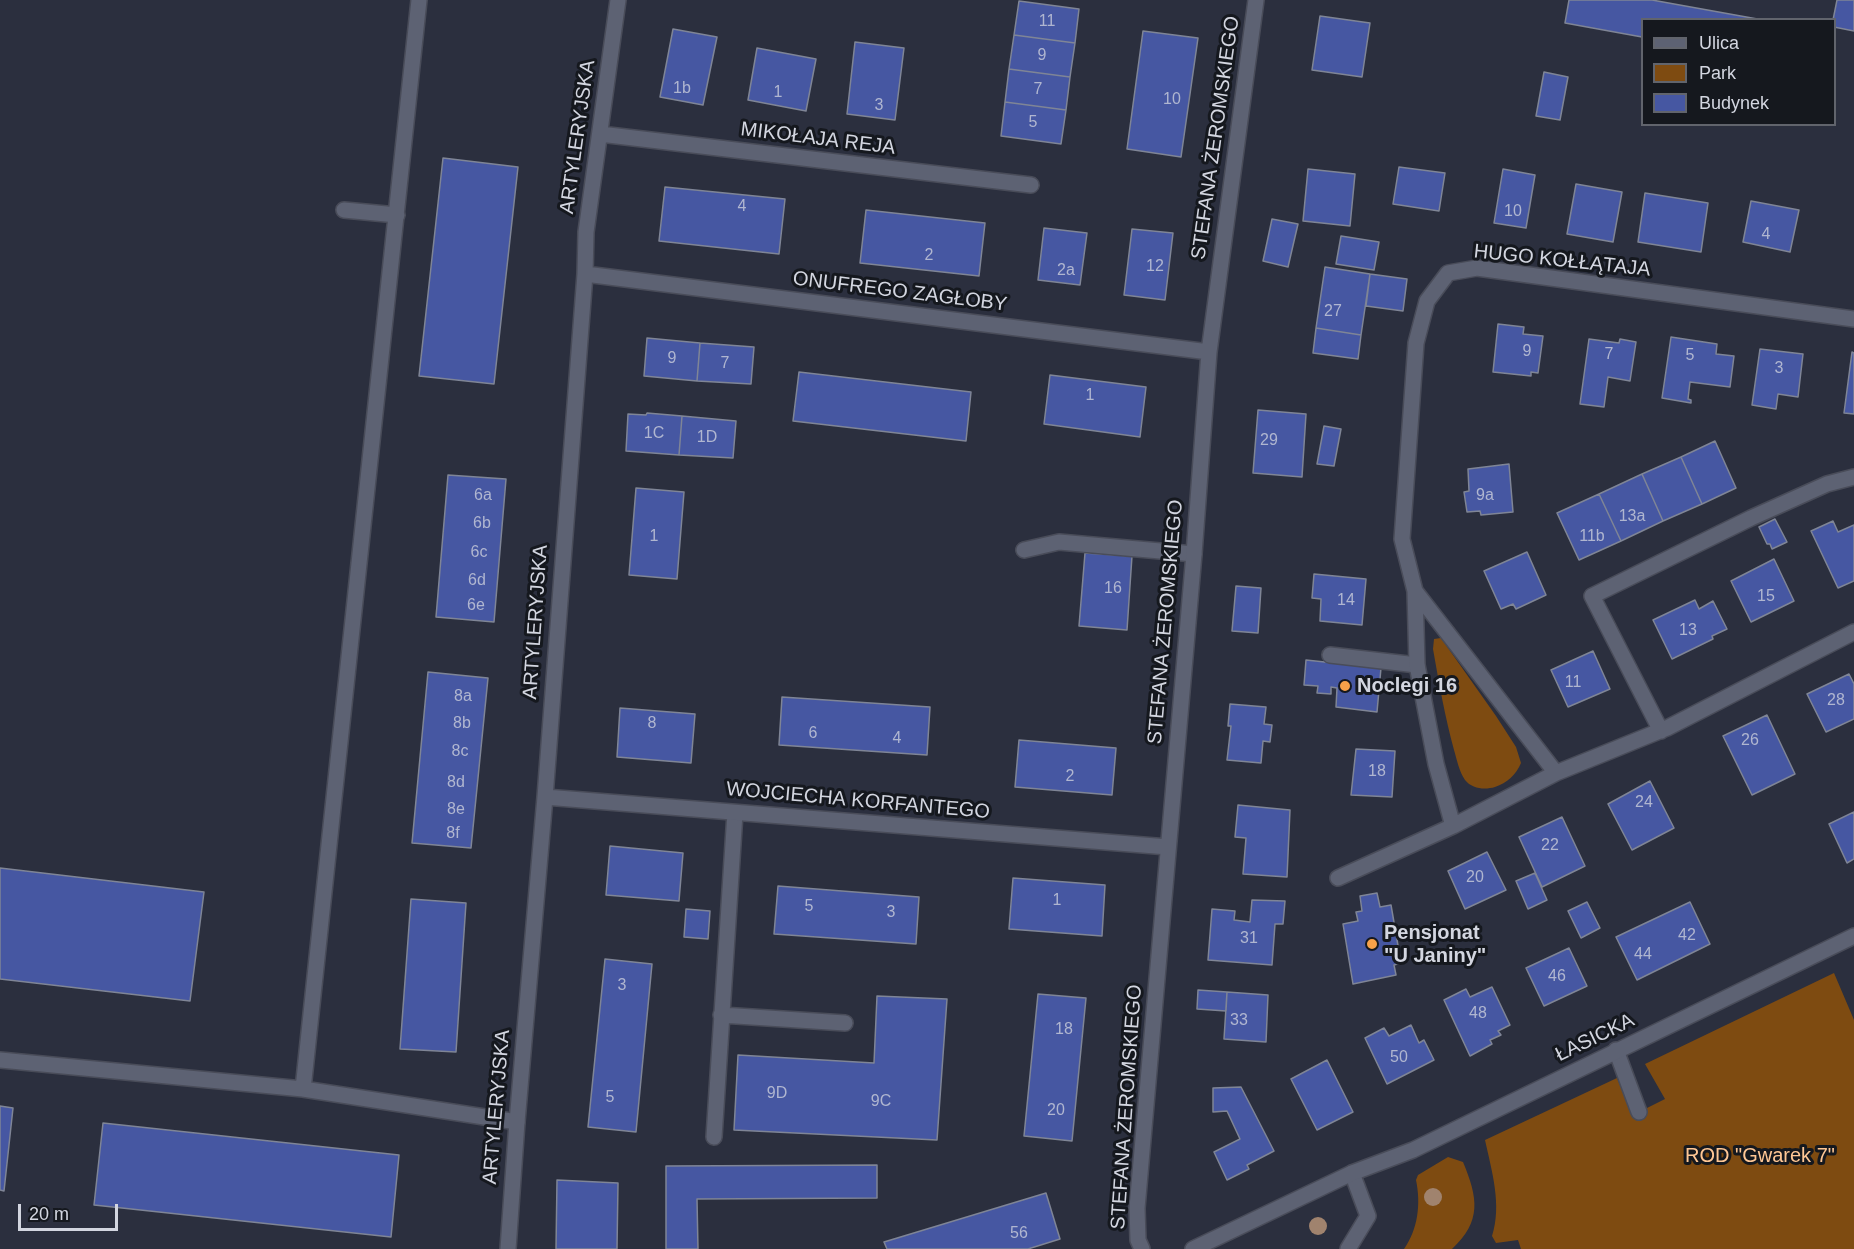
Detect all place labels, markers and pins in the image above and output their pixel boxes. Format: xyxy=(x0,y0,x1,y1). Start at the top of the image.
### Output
place label: Noclegi 16 xyxy=(1357,674,1457,698)
marker: Noclegi 16 xyxy=(1338,679,1352,693)
place label: Pensjonat "U Janiny" xyxy=(1384,921,1486,968)
marker: Pensjonat "U Janiny" xyxy=(1365,937,1379,951)

